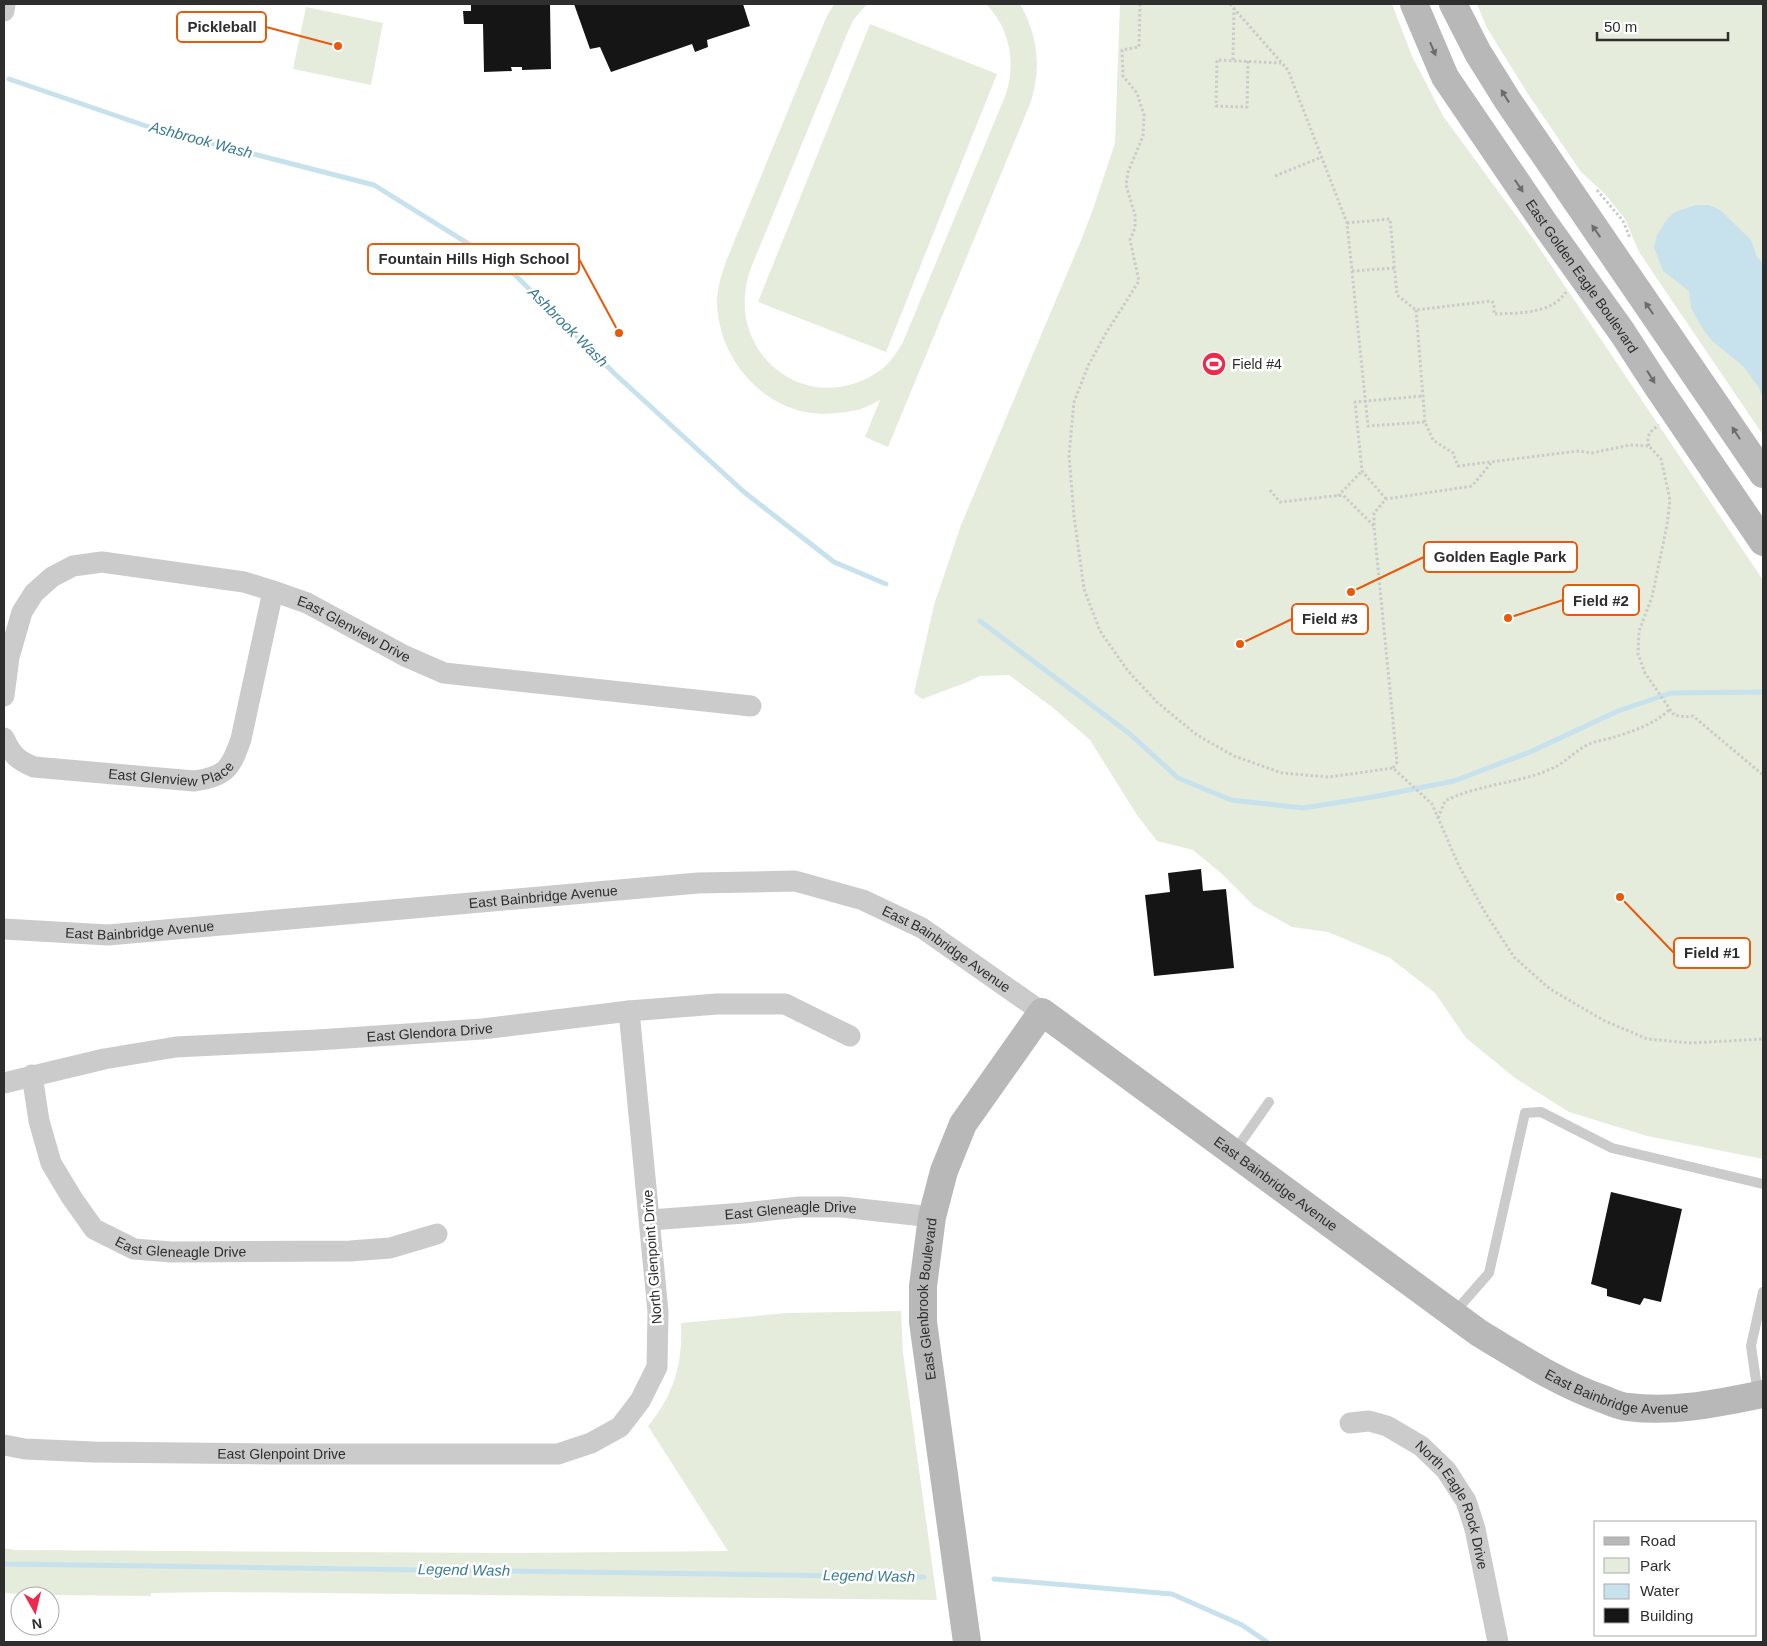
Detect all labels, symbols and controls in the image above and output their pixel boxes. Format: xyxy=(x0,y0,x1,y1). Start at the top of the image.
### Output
scale bar xyxy=(1597,10,1728,42)
callout: Pickleball xyxy=(177,12,266,42)
text: Pickleball xyxy=(187,18,257,35)
text: 50 m xyxy=(1604,18,1637,35)
one-way arrow xyxy=(1429,42,1437,56)
one-way arrow xyxy=(1500,90,1510,103)
water label: Ashbrook Wash xyxy=(147,117,254,161)
one-way arrow xyxy=(1514,179,1524,192)
street label: East Golden Eagle Boulevard xyxy=(1523,196,1641,356)
one-way arrow xyxy=(1591,224,1601,238)
callout: Fountain Hills High School xyxy=(368,244,579,274)
text: Fountain Hills High School xyxy=(379,250,569,267)
water label: Ashbrook Wash xyxy=(524,283,612,370)
one-way arrow xyxy=(1644,301,1654,314)
sports icon: Field #4 xyxy=(1201,351,1227,377)
place label: Field #4 xyxy=(1232,356,1282,372)
one-way arrow xyxy=(1646,371,1656,384)
one-way arrow xyxy=(1732,426,1741,440)
callout: Golden Eagle Park xyxy=(1424,542,1577,572)
text: Golden Eagle Park xyxy=(1434,548,1567,565)
callout: Field #2 xyxy=(1563,585,1639,615)
street label: East Glenview Drive xyxy=(295,592,413,665)
text: Field #2 xyxy=(1573,592,1629,609)
callout: Field #3 xyxy=(1292,604,1368,634)
text: Field #3 xyxy=(1302,610,1358,627)
street label: East Glenview Place xyxy=(108,758,237,789)
street label: East Bainbridge Avenue xyxy=(468,882,618,911)
street label: East Bainbridge Avenue xyxy=(880,902,1014,996)
street label: East Bainbridge Avenue xyxy=(65,918,215,943)
callout: Field #1 xyxy=(1674,938,1750,968)
text: Field #1 xyxy=(1684,944,1740,961)
street label: East Glendora Drive xyxy=(366,1020,494,1045)
street label: East Bainbridge Avenue xyxy=(1211,1133,1341,1235)
street label: North Glenpoint Drive xyxy=(639,1189,665,1325)
street label: East Gleneagle Drive xyxy=(724,1199,858,1222)
street label: East Glenbrook Boulevard xyxy=(915,1217,940,1381)
street label: East Gleneagle Drive xyxy=(113,1233,247,1260)
street label: East Bainbridge Avenue xyxy=(1542,1366,1689,1417)
street label: North Eagle Rock Drive xyxy=(1412,1437,1491,1571)
street label: East Glenpoint Drive xyxy=(217,1445,346,1462)
legend xyxy=(1594,1521,1757,1636)
text: Road xyxy=(1640,1532,1676,1549)
text: Park xyxy=(1640,1557,1671,1574)
water label: Legend Wash xyxy=(418,1560,510,1579)
water label: Legend Wash xyxy=(823,1566,915,1585)
text: Water xyxy=(1640,1582,1679,1599)
north arrow xyxy=(10,1586,60,1636)
text: Building xyxy=(1640,1607,1693,1624)
text: N xyxy=(31,1615,43,1633)

